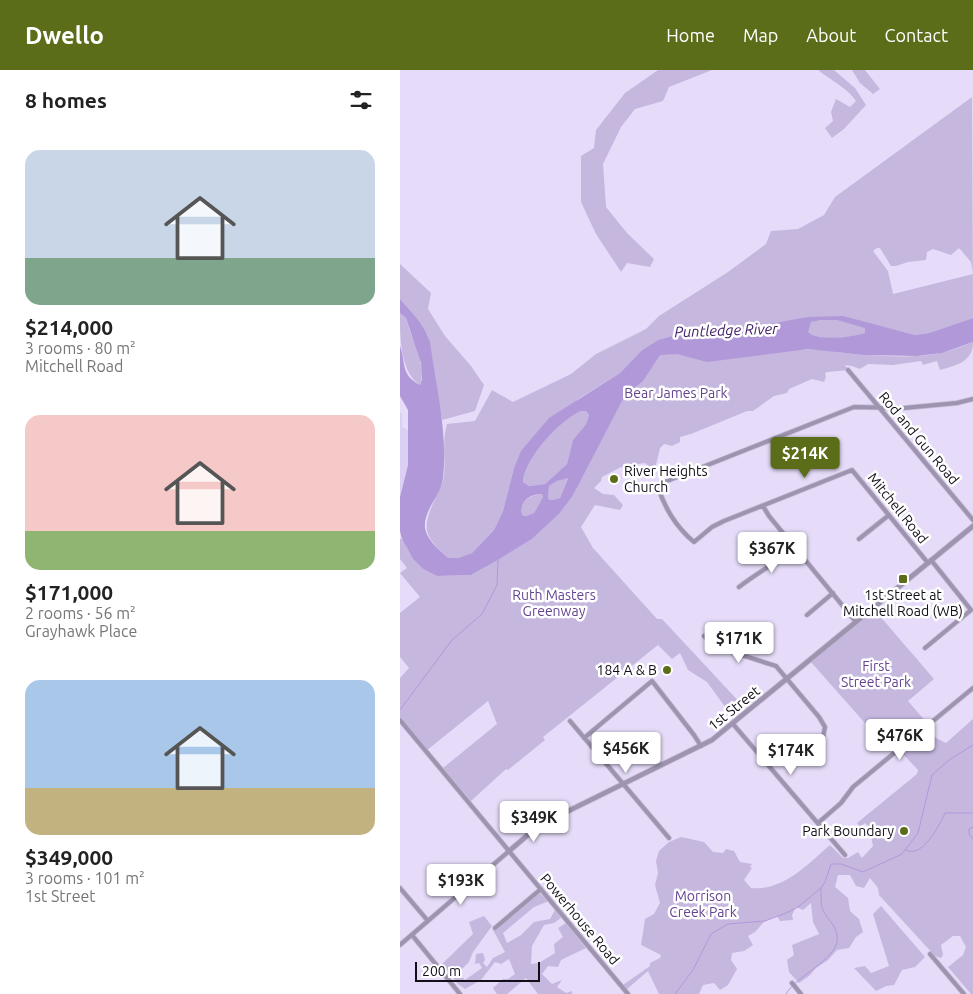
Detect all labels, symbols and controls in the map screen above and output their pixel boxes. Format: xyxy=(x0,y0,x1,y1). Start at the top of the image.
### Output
text: Dwello xyxy=(25,22,104,49)
text: Home xyxy=(666,25,715,45)
text: Map xyxy=(743,25,778,45)
text: About xyxy=(806,25,856,45)
text: Contact xyxy=(884,25,948,45)
icon: filters xyxy=(347,86,375,114)
text: 8 homes xyxy=(25,88,107,112)
icon: home xyxy=(155,183,245,273)
text: $214,000 xyxy=(25,315,113,339)
water label: Puntledge River xyxy=(674,320,779,340)
text: 3 rooms · 80 m² xyxy=(25,339,136,357)
text: Mitchell Road xyxy=(25,357,123,375)
park label: Bear James Park xyxy=(624,385,728,401)
street label: Rod and Gun Road xyxy=(876,389,962,487)
pin: $214K xyxy=(770,436,840,479)
text: $214K xyxy=(782,444,828,462)
icon: home xyxy=(155,448,245,538)
place label: River Heights Church xyxy=(624,463,708,495)
street label: Mitchell Road xyxy=(865,470,931,546)
marker: River Heights Church xyxy=(608,473,620,485)
pin: $367K xyxy=(737,532,807,574)
text: $367K xyxy=(749,539,795,557)
marker: 1st Street at Mitchell Road (WB) xyxy=(897,573,909,585)
text: $171,000 xyxy=(25,580,113,604)
park label: Ruth Masters Greenway xyxy=(512,587,596,619)
place label: 1st Street at Mitchell Road (WB) xyxy=(843,587,963,619)
text: 2 rooms · 56 m² xyxy=(25,604,136,622)
text: Grayhawk Place xyxy=(25,622,137,640)
pin: $171K xyxy=(704,622,774,664)
text: $171K xyxy=(716,629,762,647)
park label: First Street Park xyxy=(841,658,911,690)
place label: 184 A & B xyxy=(597,662,657,678)
marker: 184 A & B xyxy=(661,664,673,676)
street label: 1st Street xyxy=(705,682,763,734)
icon: home xyxy=(155,713,245,803)
pin: $476K xyxy=(865,718,935,761)
text: $476K xyxy=(877,726,923,744)
pin: $456K xyxy=(591,732,661,774)
pin: $174K xyxy=(756,734,826,776)
text: $456K xyxy=(603,739,649,757)
text: $174K xyxy=(768,741,814,759)
pin: $349K xyxy=(499,800,569,843)
text: $349K xyxy=(511,808,557,826)
place label: Park Boundary xyxy=(802,823,894,839)
marker: Park Boundary xyxy=(898,825,910,837)
text: $349,000 xyxy=(25,845,113,869)
pin: $193K xyxy=(426,864,496,906)
text: 3 rooms · 101 m² xyxy=(25,869,145,887)
street label: Powerhouse Road xyxy=(537,870,623,968)
text: $193K xyxy=(438,871,484,889)
text: 1st Street xyxy=(25,887,96,905)
park label: Morrison Creek Park xyxy=(669,888,737,920)
scale bar xyxy=(415,959,540,982)
text: 200 m xyxy=(422,963,461,979)

